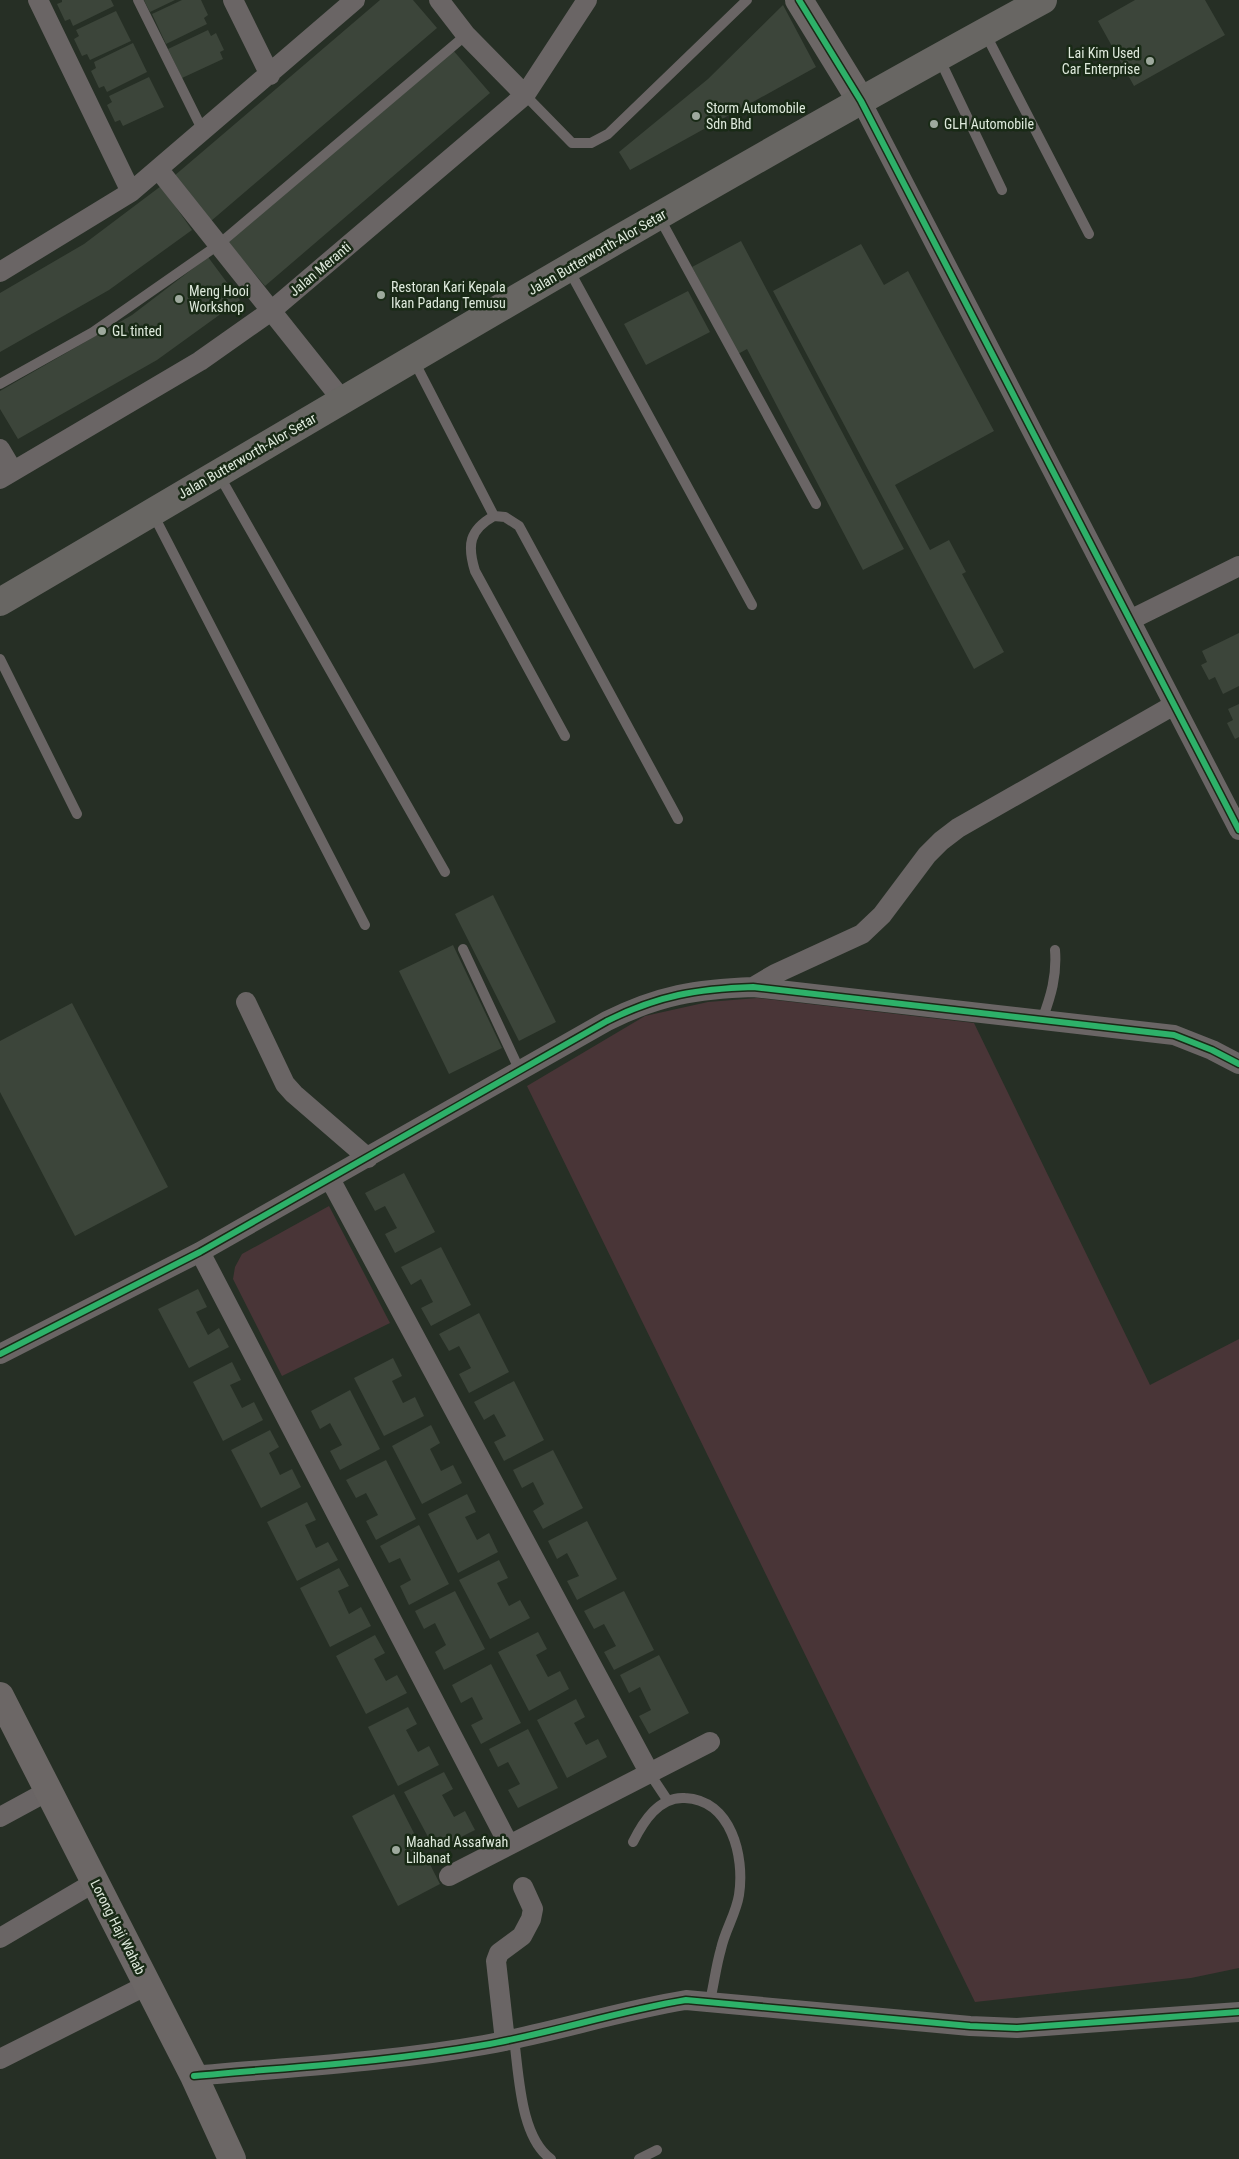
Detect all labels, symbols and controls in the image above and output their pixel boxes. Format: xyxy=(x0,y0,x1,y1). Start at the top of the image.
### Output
place label: Lai Kim Used Car Enterprise xyxy=(1062,45,1140,77)
marker: Lai Kim Used Car Enterprise xyxy=(1144,55,1156,67)
place label: Storm Automobile Sdn Bhd xyxy=(706,100,806,132)
marker: Storm Automobile Sdn Bhd xyxy=(690,110,702,122)
place label: GLH Automobile xyxy=(944,116,1035,132)
marker: GLH Automobile xyxy=(928,118,940,130)
street label: Jalan Butterworth-Alor Setar xyxy=(525,206,669,298)
street label: Jalan Meranti xyxy=(286,239,354,299)
place label: Restoran Kari Kepala Ikan Padang Temusu xyxy=(391,279,506,311)
place label: Meng Hooi Workshop xyxy=(189,283,249,315)
marker: Restoran Kari Kepala Ikan Padang Temusu xyxy=(375,289,387,301)
marker: Meng Hooi Workshop xyxy=(173,293,185,305)
place label: GL tinted xyxy=(112,323,162,339)
marker: GL tinted xyxy=(96,325,108,337)
street label: Jalan Butterworth-Alor Setar xyxy=(175,410,319,502)
place label: Maahad Assafwah Lilbanat xyxy=(406,1834,508,1866)
marker: Maahad Assafwah Lilbanat xyxy=(390,1844,402,1856)
street label: Lorong Haji Wahab xyxy=(87,1877,149,1977)

